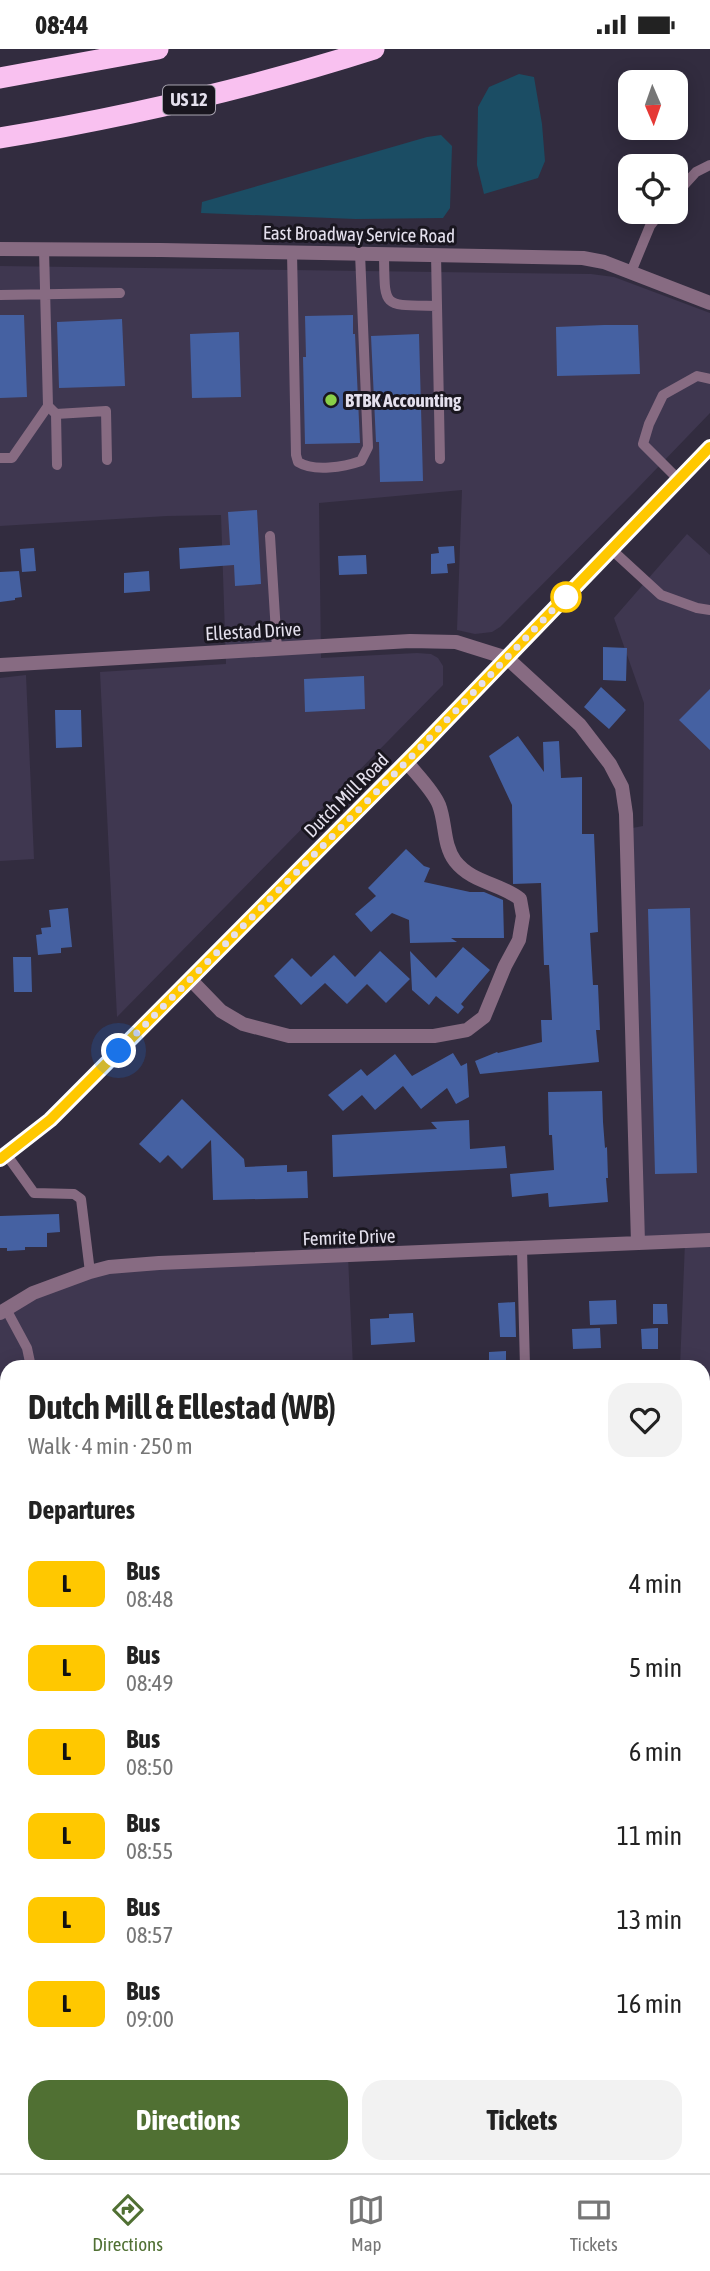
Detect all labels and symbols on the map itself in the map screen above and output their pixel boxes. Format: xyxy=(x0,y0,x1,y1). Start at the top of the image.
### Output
north arrow xyxy=(618,70,688,140)
road number: US 12 xyxy=(163,85,215,115)
street label: East Broadway Service Road xyxy=(263,221,455,247)
place label: BTBK Accounting xyxy=(345,389,462,411)
marker: BTBK Accounting xyxy=(323,392,339,408)
unlabelled marker xyxy=(551,582,581,612)
street label: Ellestad Drive xyxy=(204,618,302,644)
street label: Dutch Mill Road xyxy=(299,748,393,842)
your location xyxy=(101,1033,136,1068)
street label: Femrite Drive xyxy=(302,1224,396,1250)

